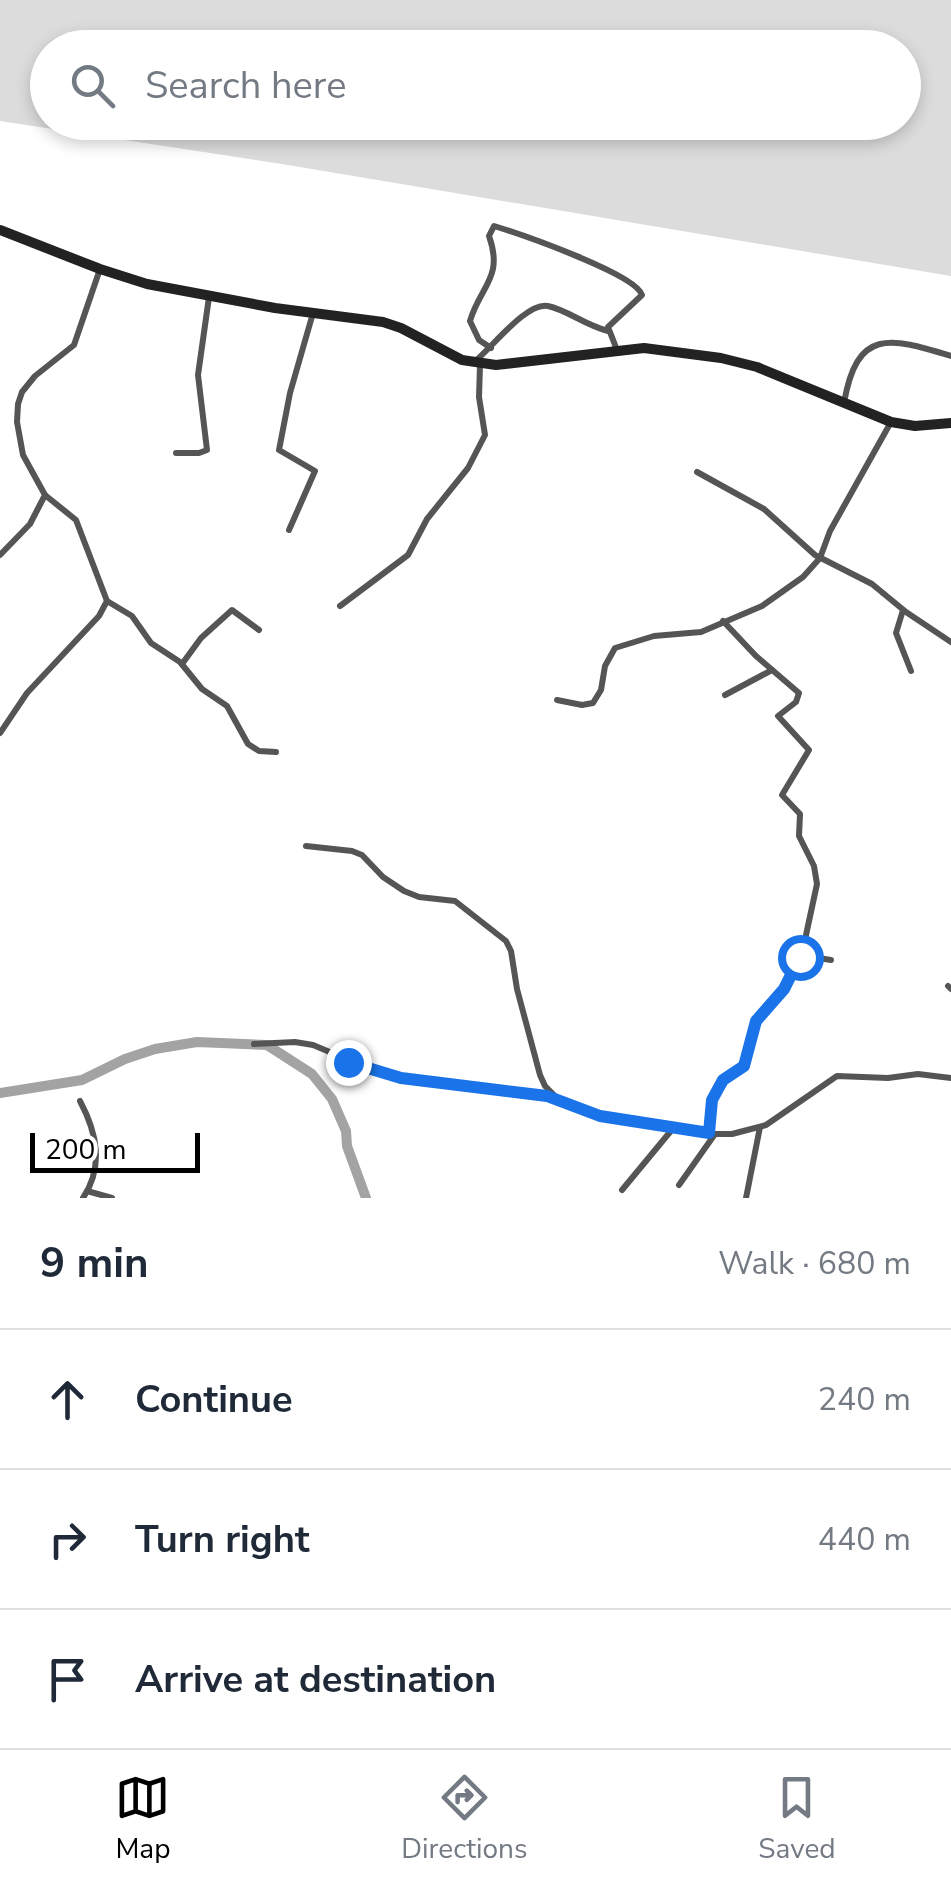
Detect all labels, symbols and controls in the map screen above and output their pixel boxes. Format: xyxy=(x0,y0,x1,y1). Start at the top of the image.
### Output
search box xyxy=(30,30,921,140)
icon: search xyxy=(65,58,120,113)
text: Search here xyxy=(145,60,346,111)
route start xyxy=(778,935,824,981)
route end xyxy=(326,1040,372,1086)
scale bar xyxy=(30,1128,200,1172)
text: 200 m xyxy=(45,1131,127,1169)
text: 9 min xyxy=(40,1235,149,1292)
text: Walk · 680 m xyxy=(718,1242,911,1285)
icon: ahead xyxy=(40,1372,95,1427)
text: Continue xyxy=(135,1374,293,1425)
text: 240 m xyxy=(818,1378,911,1421)
icon: right xyxy=(40,1512,95,1567)
text: Turn right xyxy=(135,1514,310,1565)
text: 440 m xyxy=(818,1518,911,1561)
icon: arrive xyxy=(40,1652,95,1707)
text: Arrive at destination xyxy=(135,1654,496,1705)
tab: Map xyxy=(115,1770,170,1868)
tab: Directions xyxy=(401,1770,527,1868)
tab: Saved xyxy=(758,1770,836,1868)

